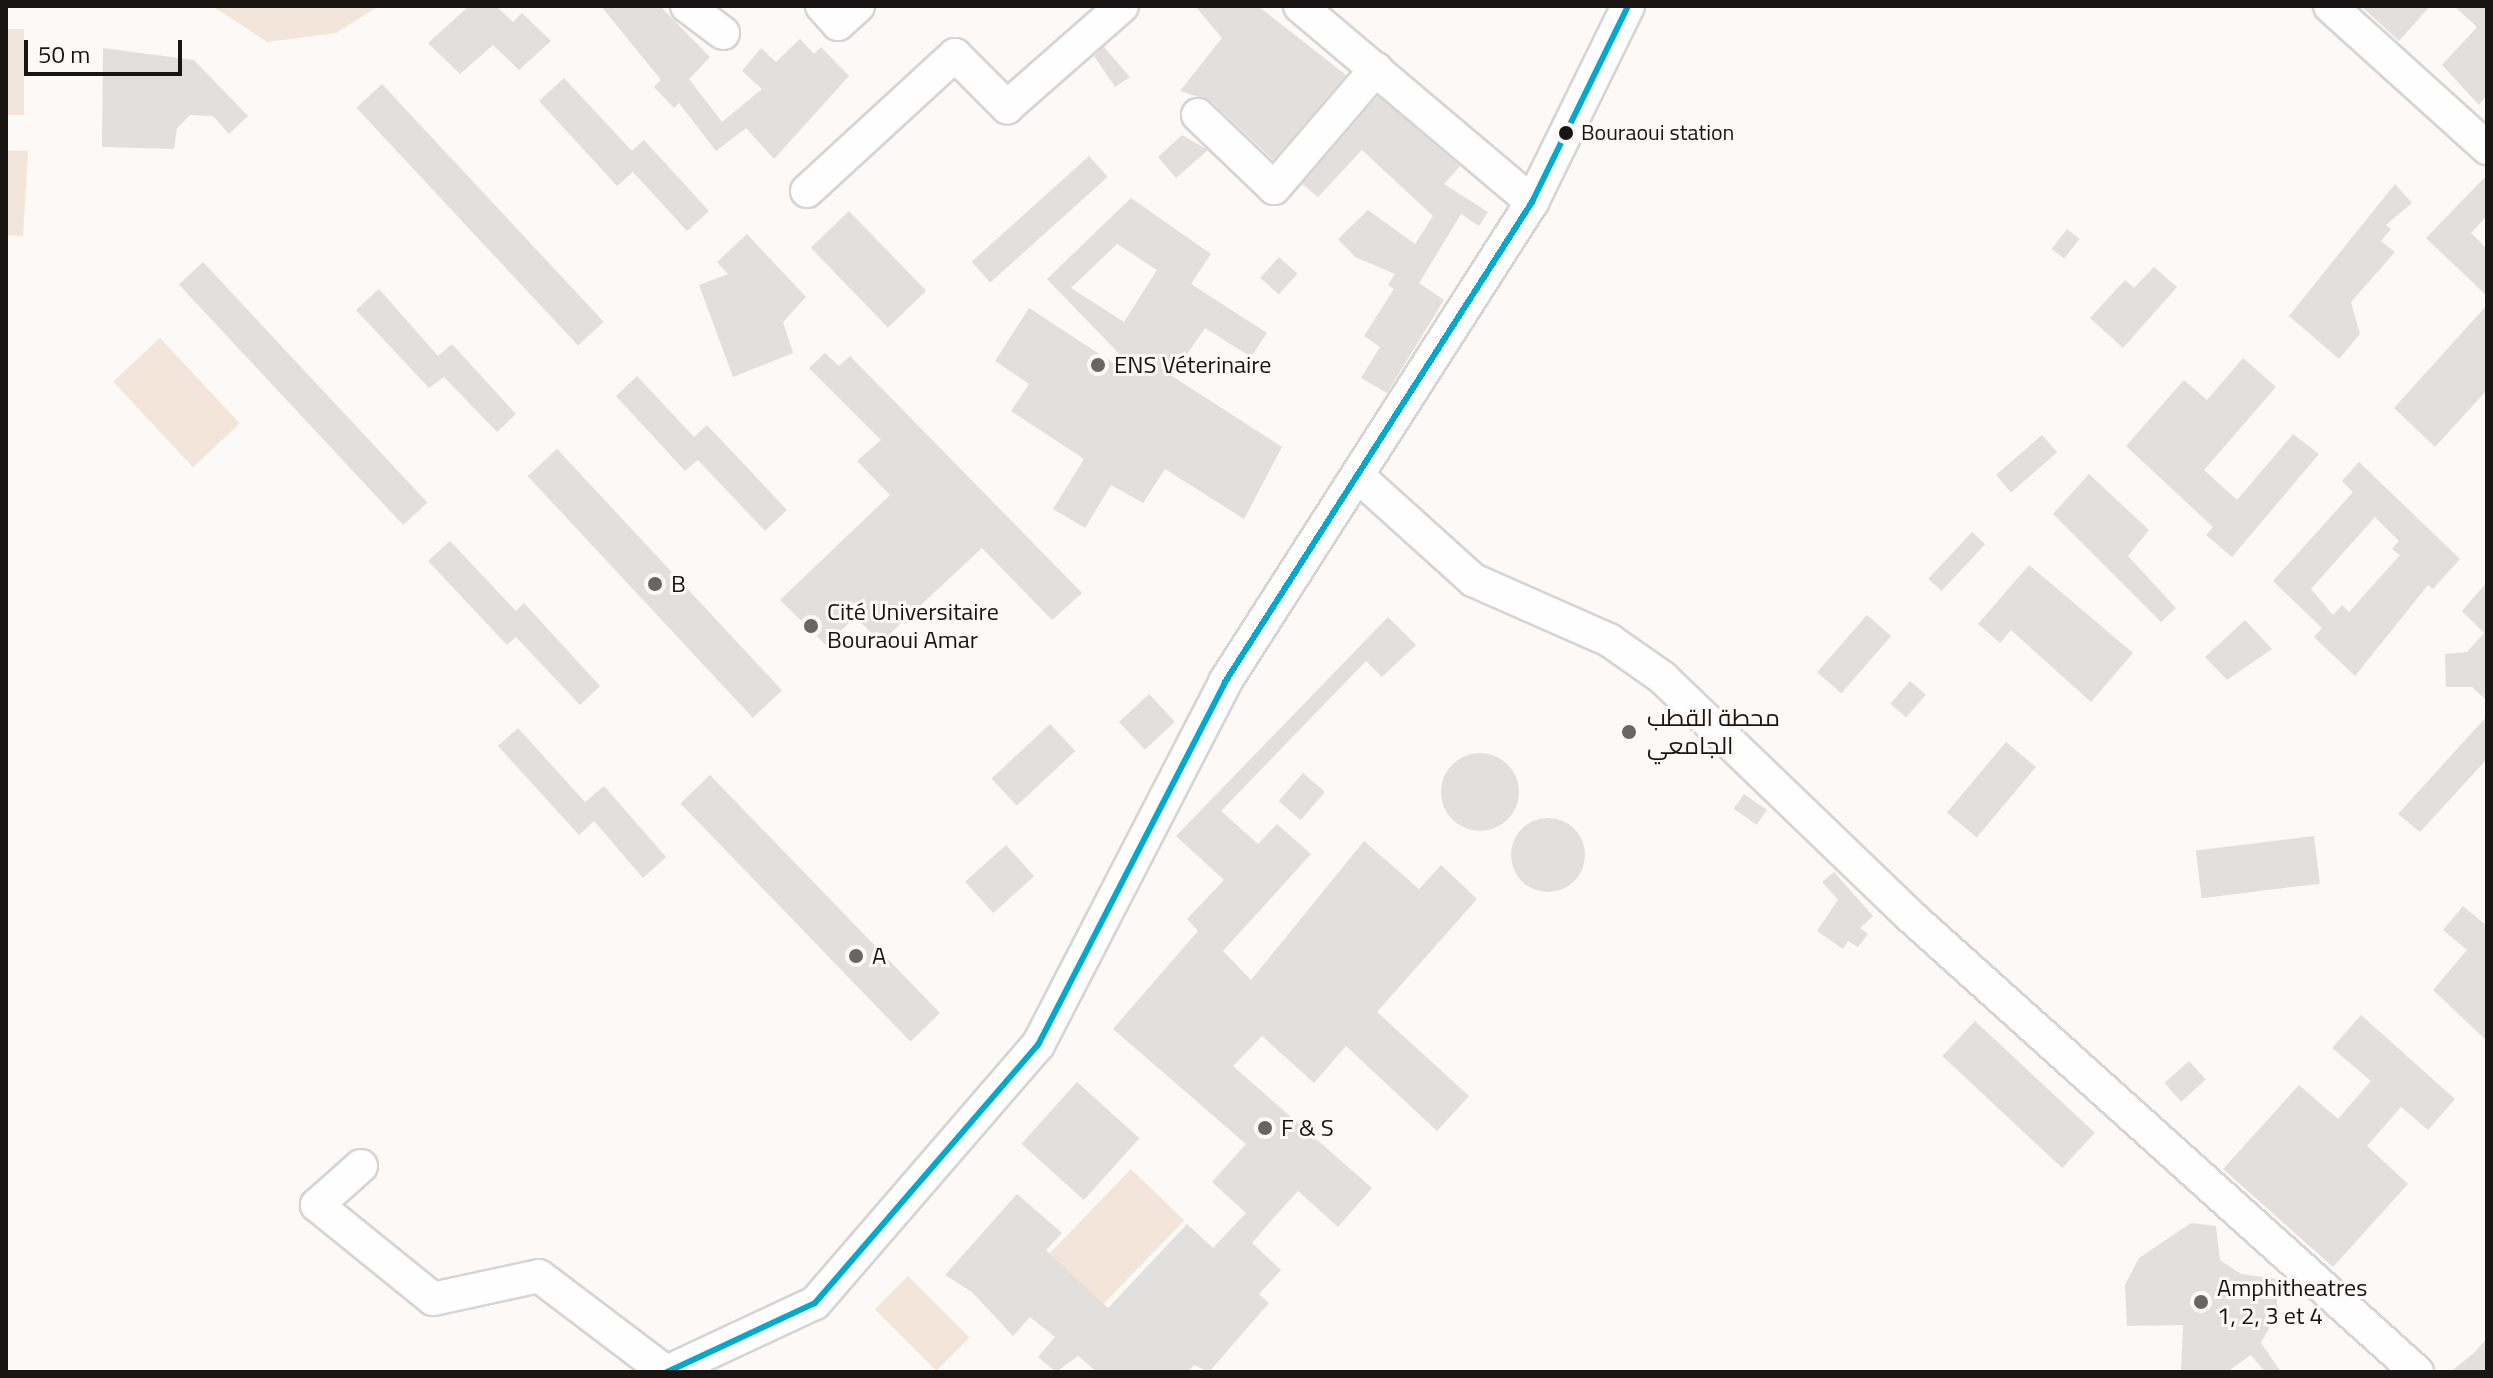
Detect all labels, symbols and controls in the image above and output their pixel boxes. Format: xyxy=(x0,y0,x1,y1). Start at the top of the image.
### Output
scale bar xyxy=(28,24,186,74)
text: 50 m xyxy=(38,36,90,72)
place label: Bouraoui station xyxy=(1581,120,1734,146)
marker: Bouraoui station xyxy=(1558,125,1574,141)
place label: ENS Véterinaire xyxy=(1114,351,1271,379)
marker: ENS Véterinaire xyxy=(1089,356,1107,374)
place label: B xyxy=(671,570,686,598)
marker: B xyxy=(646,575,664,593)
place label: Cité Universitaire Bouraoui Amar xyxy=(827,598,999,654)
marker: Cité Universitaire Bouraoui Amar xyxy=(802,617,820,635)
place label: محطة القطب الجامعي xyxy=(1647,704,1780,760)
marker: محطة القطب الجامعي xyxy=(1618,721,1640,743)
place label: A xyxy=(872,942,886,970)
marker: A xyxy=(847,947,865,965)
place label: F & S xyxy=(1281,1114,1334,1142)
marker: F & S xyxy=(1256,1119,1274,1137)
place label: Amphitheatres 1, 2, 3 et 4 xyxy=(2217,1274,2367,1330)
marker: Amphitheatres 1, 2, 3 et 4 xyxy=(2192,1293,2210,1311)

